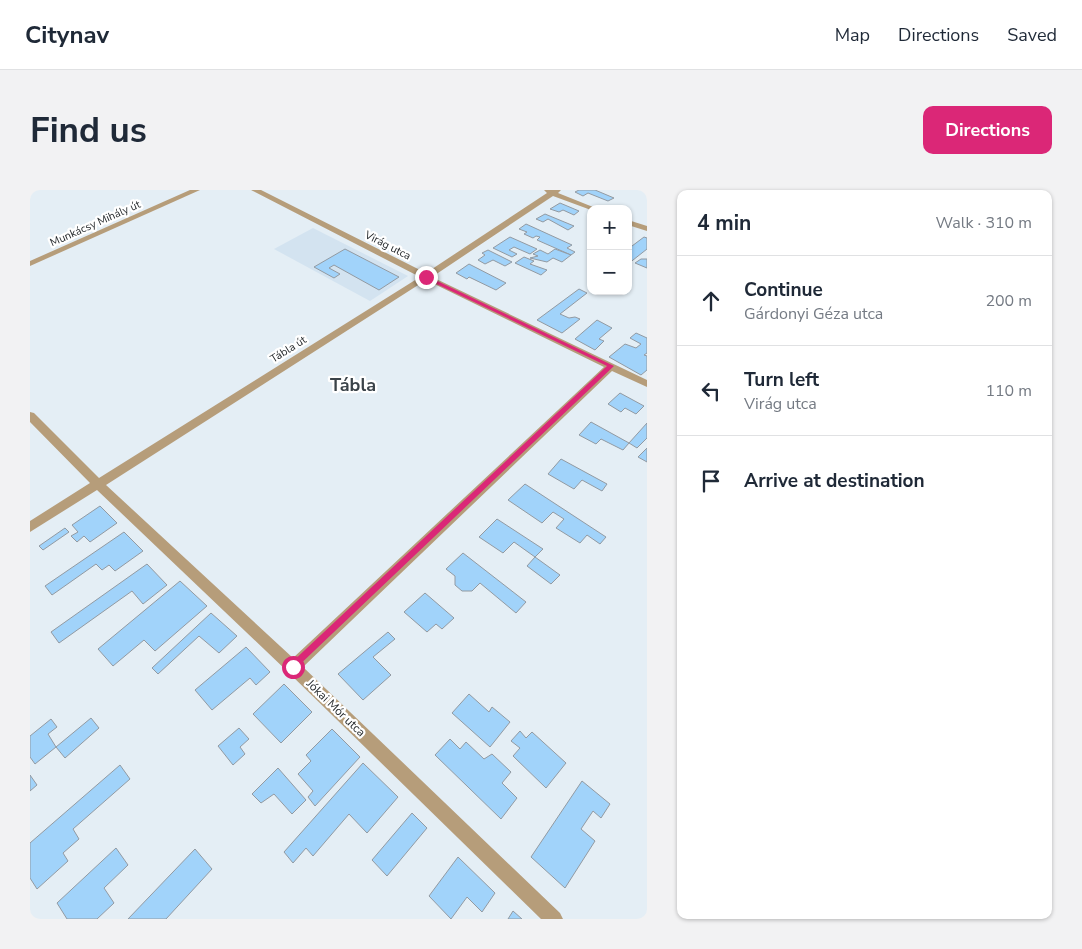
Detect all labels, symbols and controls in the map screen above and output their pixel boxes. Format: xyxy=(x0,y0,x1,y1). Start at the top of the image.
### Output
text: Citynav xyxy=(25,19,109,51)
text: Map xyxy=(835,23,870,47)
text: Directions xyxy=(898,23,979,47)
text: Saved xyxy=(1007,23,1057,47)
button: Directions xyxy=(923,106,1052,154)
text: Find us xyxy=(30,107,147,154)
street label: Munkácsy Mihály út xyxy=(48,197,143,250)
map controls xyxy=(587,205,632,295)
button: + xyxy=(587,205,632,250)
text: 4 min xyxy=(697,209,751,237)
text: Walk · 310 m xyxy=(936,212,1032,234)
street label: Virág utca xyxy=(361,227,414,264)
button: − xyxy=(587,250,632,295)
route end xyxy=(415,266,438,289)
text: Continue xyxy=(744,277,823,303)
icon: ahead xyxy=(697,287,725,315)
text: 200 m xyxy=(985,290,1032,312)
text: Gárdonyi Géza utca xyxy=(744,303,883,325)
street label: Tábla út xyxy=(267,332,309,366)
text: Turn left xyxy=(744,367,819,393)
district label: Tábla xyxy=(330,373,376,397)
icon: left xyxy=(697,377,725,405)
text: 110 m xyxy=(985,380,1032,402)
text: Virág utca xyxy=(744,393,817,415)
icon: arrive xyxy=(697,467,725,495)
text: Arrive at destination xyxy=(744,468,925,494)
route start xyxy=(282,656,305,679)
street label: Jókai Mór utca xyxy=(302,675,369,740)

